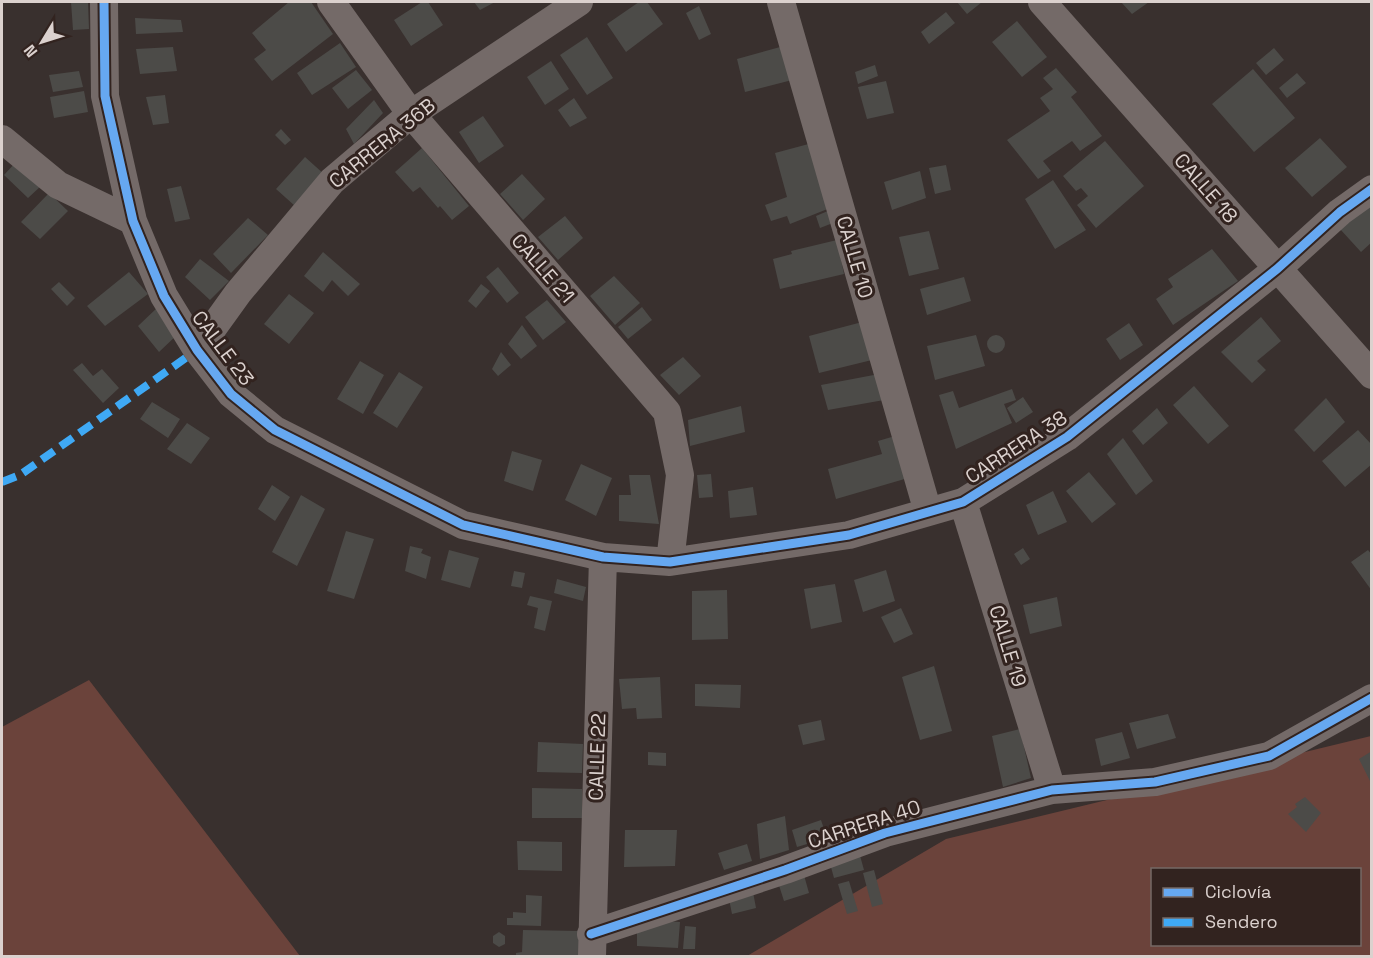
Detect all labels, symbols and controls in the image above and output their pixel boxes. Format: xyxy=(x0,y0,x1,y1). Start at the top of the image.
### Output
north arrow xyxy=(12,12,72,72)
text: N xyxy=(19,40,42,62)
street label: CARRERA 36B xyxy=(324,92,440,194)
street label: CALLE 18 xyxy=(1169,148,1243,228)
street label: CALLE 10 xyxy=(831,213,879,301)
street label: CALLE 21 xyxy=(506,228,580,308)
street label: CALLE 23 xyxy=(186,305,260,391)
street label: CARRERA 38 xyxy=(960,404,1072,490)
street label: CALLE 19 xyxy=(983,602,1033,690)
street label: CALLE 22 xyxy=(582,713,612,801)
street label: CARRERA 40 xyxy=(804,794,924,854)
legend xyxy=(1151,868,1361,946)
text: Ciclovía xyxy=(1205,880,1271,903)
text: Sendero xyxy=(1205,910,1278,933)

